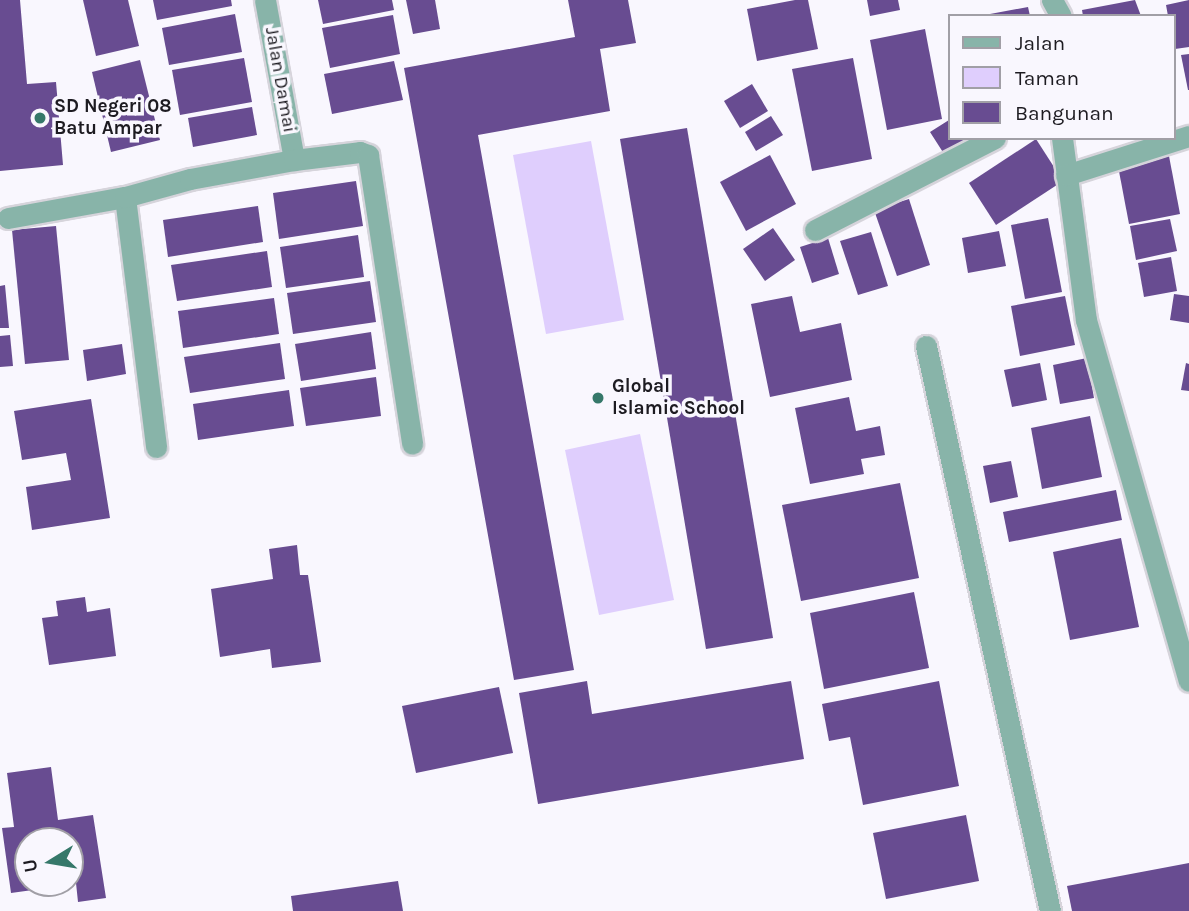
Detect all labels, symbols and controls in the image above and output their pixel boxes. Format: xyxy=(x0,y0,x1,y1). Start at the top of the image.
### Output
legend xyxy=(948,14,1175,140)
street label: Jalan Damai xyxy=(260,25,300,135)
text: Jalan xyxy=(1015,31,1065,55)
text: Taman xyxy=(1015,66,1079,90)
place label: SD Negeri 08 Batu Ampar xyxy=(54,96,172,140)
text: Bangunan xyxy=(1015,101,1114,125)
marker: SD Negeri 08 Batu Ampar xyxy=(32,110,48,126)
place label: Global Islamic School xyxy=(612,376,745,420)
marker: Global Islamic School xyxy=(590,390,606,406)
north arrow xyxy=(14,827,84,897)
text: U xyxy=(18,857,42,874)

